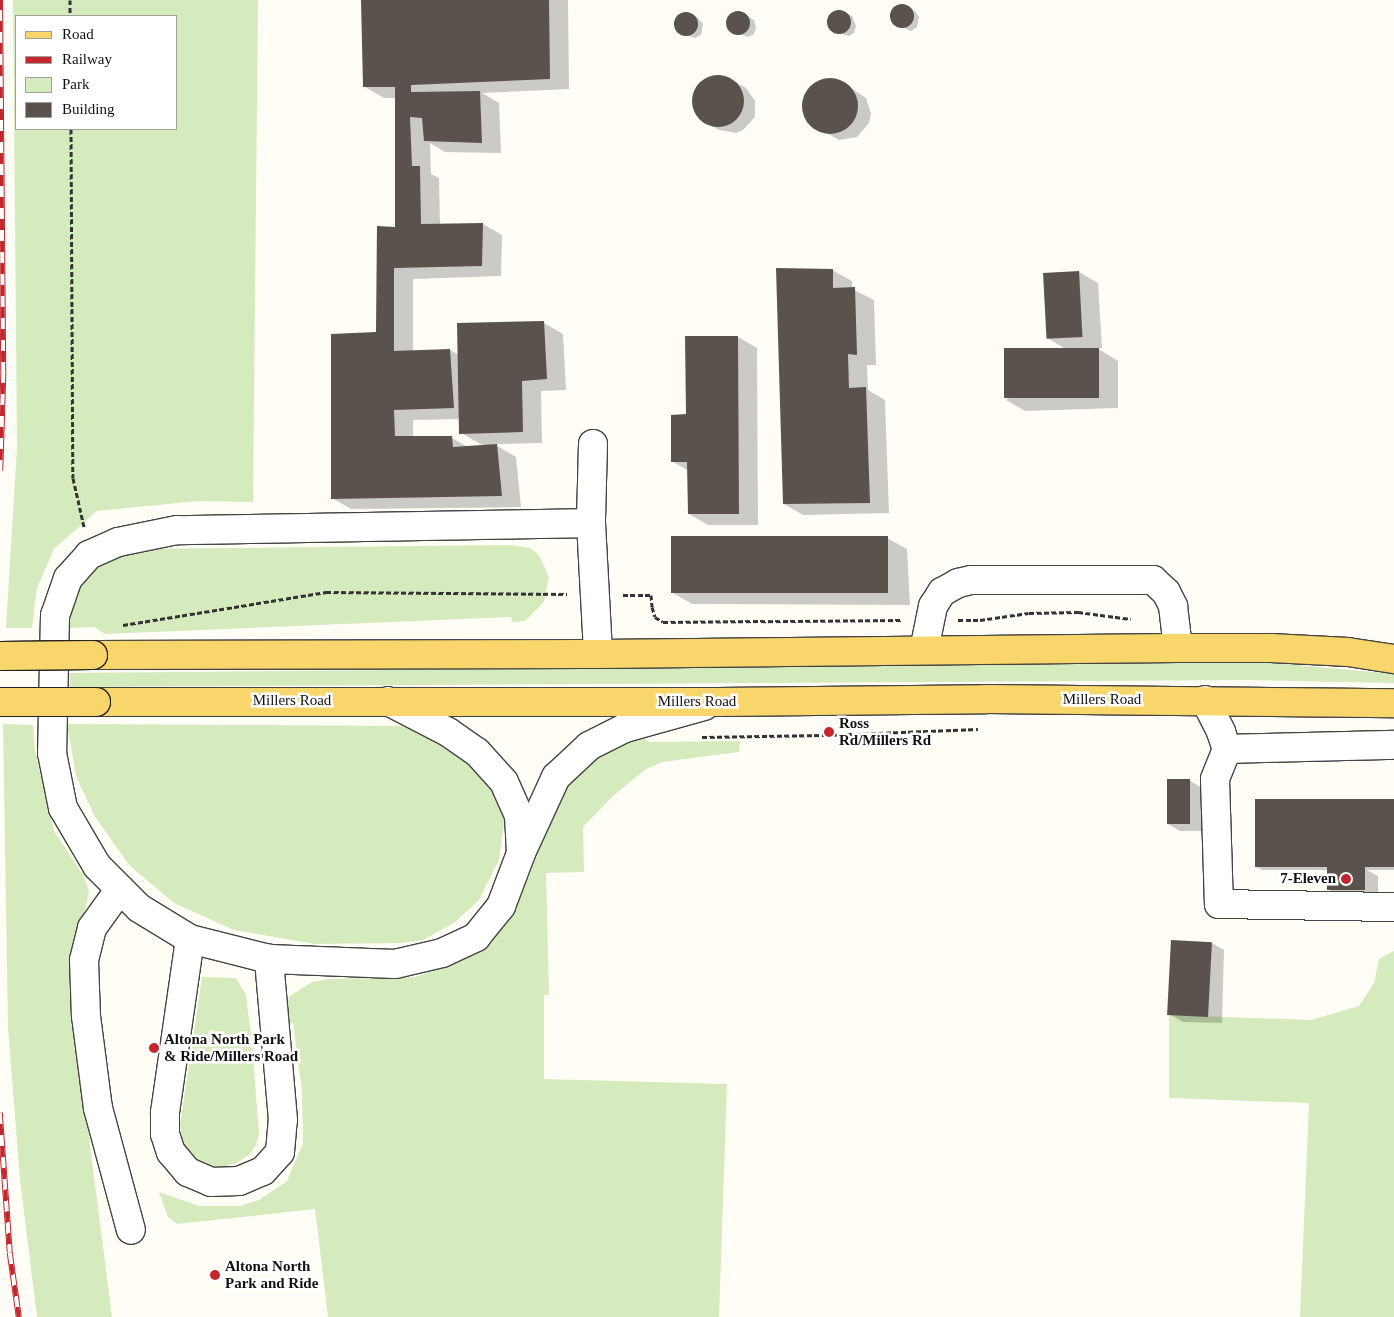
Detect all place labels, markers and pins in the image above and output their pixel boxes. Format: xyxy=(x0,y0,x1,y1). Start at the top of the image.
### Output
place label: Ross Rd/Millers Rd xyxy=(839,714,931,749)
marker: Ross Rd/Millers Rd xyxy=(823,726,835,738)
place label: 7-Eleven xyxy=(1280,870,1336,888)
marker: 7-Eleven xyxy=(1340,873,1352,885)
place label: Altona North Park & Ride/Millers Road xyxy=(164,1030,298,1065)
marker: Altona North Park & Ride/Millers Road xyxy=(148,1042,160,1054)
place label: Altona North Park and Ride xyxy=(225,1257,318,1292)
marker: Altona North Park and Ride xyxy=(209,1269,221,1281)

